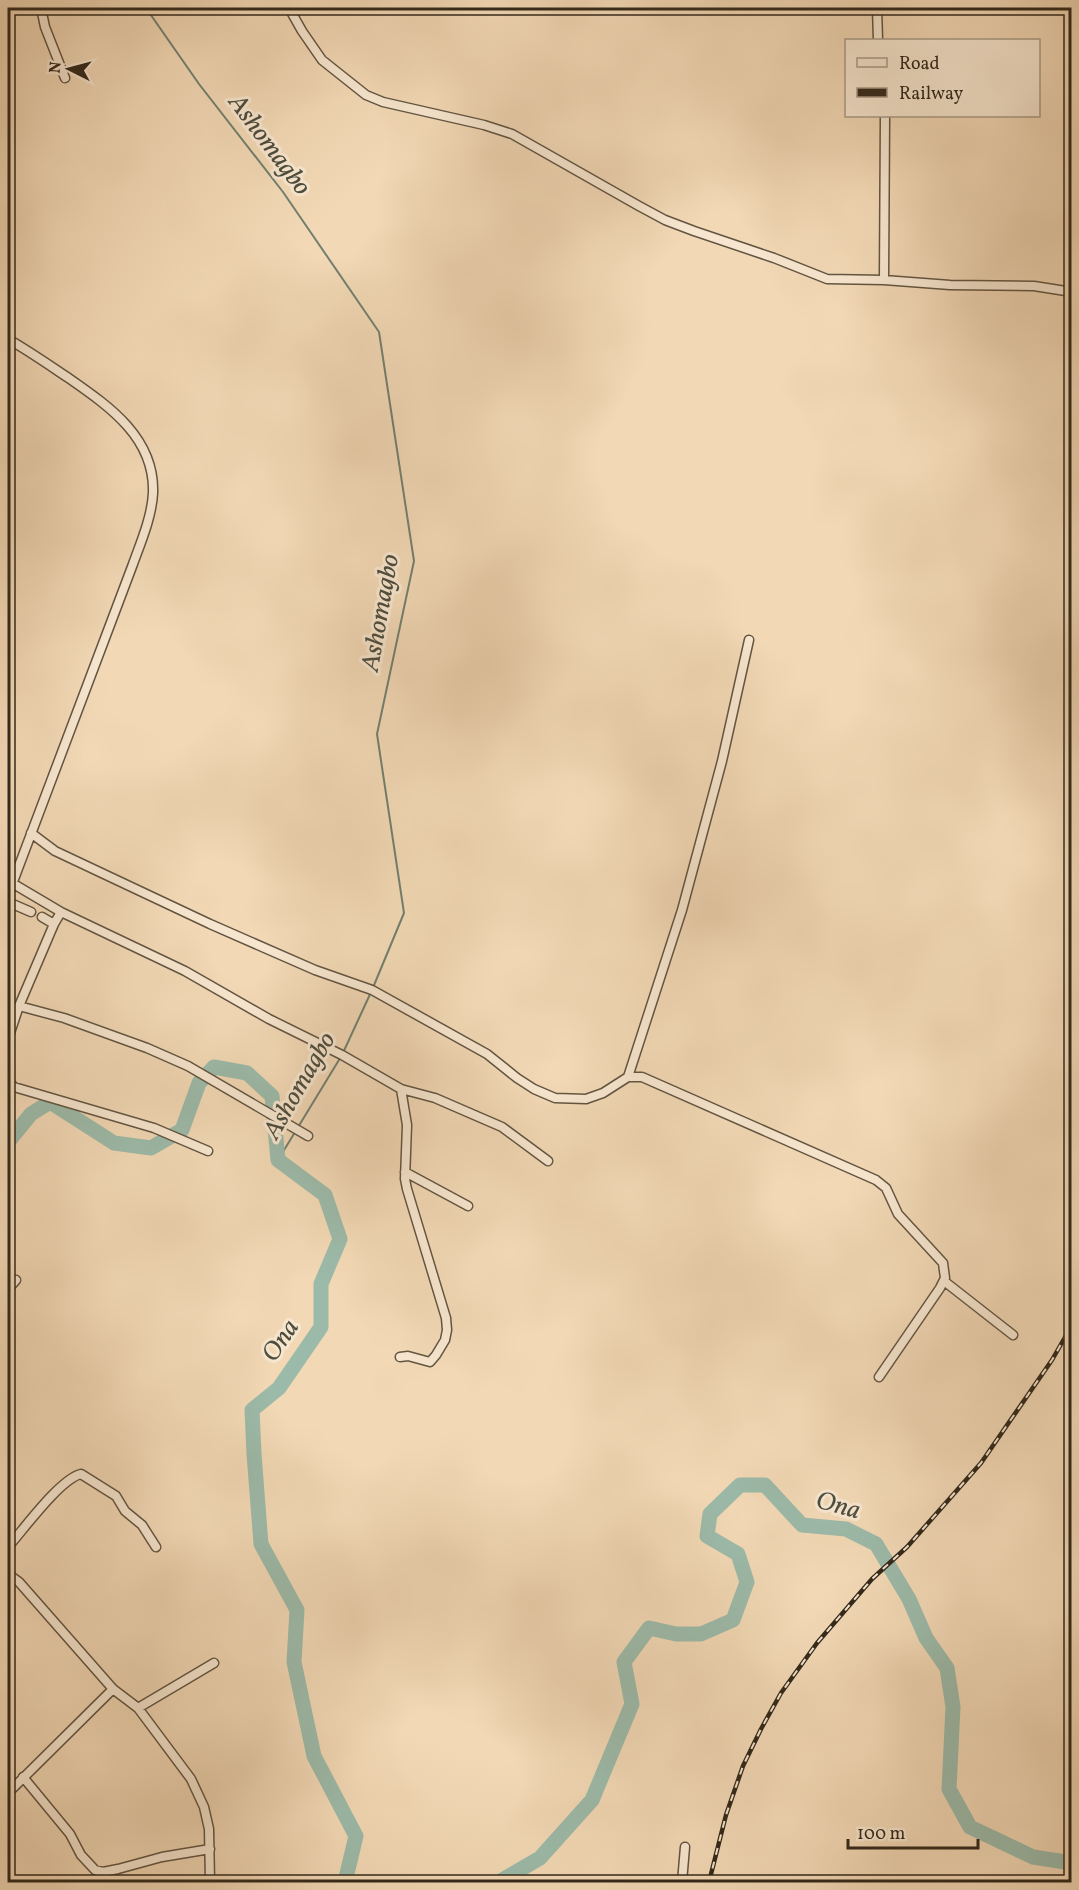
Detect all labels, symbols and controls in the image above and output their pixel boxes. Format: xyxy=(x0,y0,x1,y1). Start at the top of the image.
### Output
north arrow xyxy=(39,39,99,99)
legend xyxy=(845,39,1040,117)
text: Road xyxy=(899,52,940,77)
text: N xyxy=(45,60,68,75)
text: Railway xyxy=(899,82,963,107)
water label: Ashomagbo xyxy=(218,86,319,203)
water label: Ashomagbo xyxy=(353,551,409,676)
water label: Ashomagbo xyxy=(254,1026,345,1147)
water label: Ona xyxy=(253,1312,309,1370)
water label: Ona xyxy=(812,1483,864,1529)
scale bar xyxy=(848,1812,978,1850)
text: 100 m xyxy=(857,1822,906,1847)

